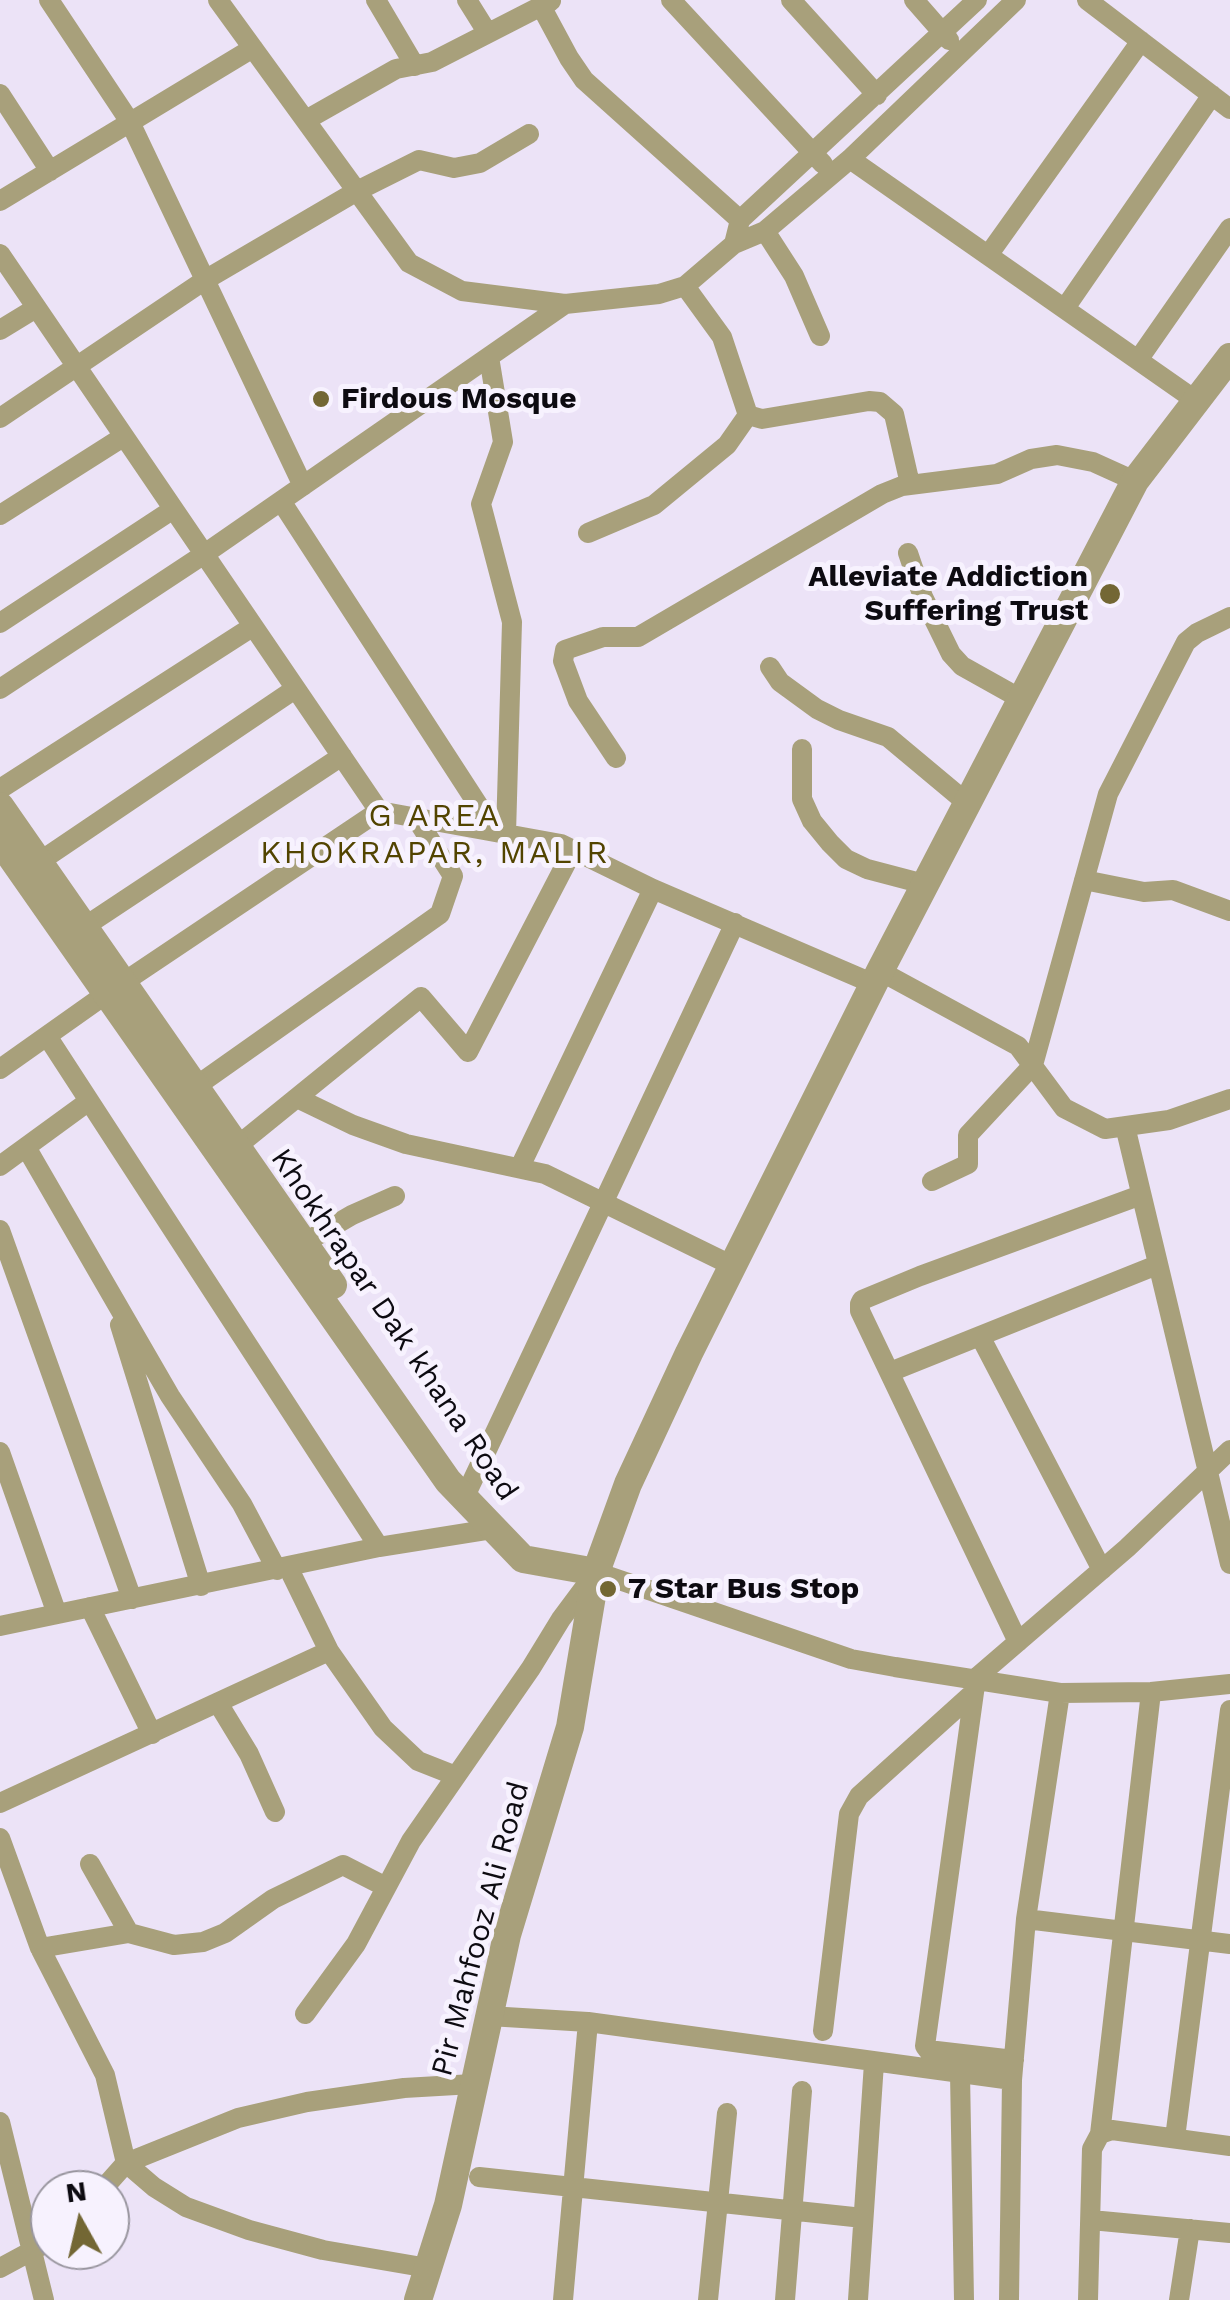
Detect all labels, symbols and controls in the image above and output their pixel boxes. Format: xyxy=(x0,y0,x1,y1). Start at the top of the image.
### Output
place label: Firdous Mosque xyxy=(341,381,577,417)
marker: Firdous Mosque xyxy=(310,388,332,410)
place label: Alleviate Addiction Suffering Trust xyxy=(808,559,1088,630)
marker: Alleviate Addiction Suffering Trust xyxy=(1097,581,1123,607)
district label: G AREA KHOKRAPAR, MALIR xyxy=(260,798,610,873)
street label: Khokhrapar Dak khana Road xyxy=(263,1142,525,1508)
place label: 7 Star Bus Stop xyxy=(628,1571,859,1607)
marker: 7 Star Bus Stop xyxy=(597,1578,619,1600)
street label: Pir Mahfooz Ali Road xyxy=(424,1778,538,2080)
north arrow xyxy=(30,2170,130,2270)
text: N xyxy=(63,2174,89,2210)

